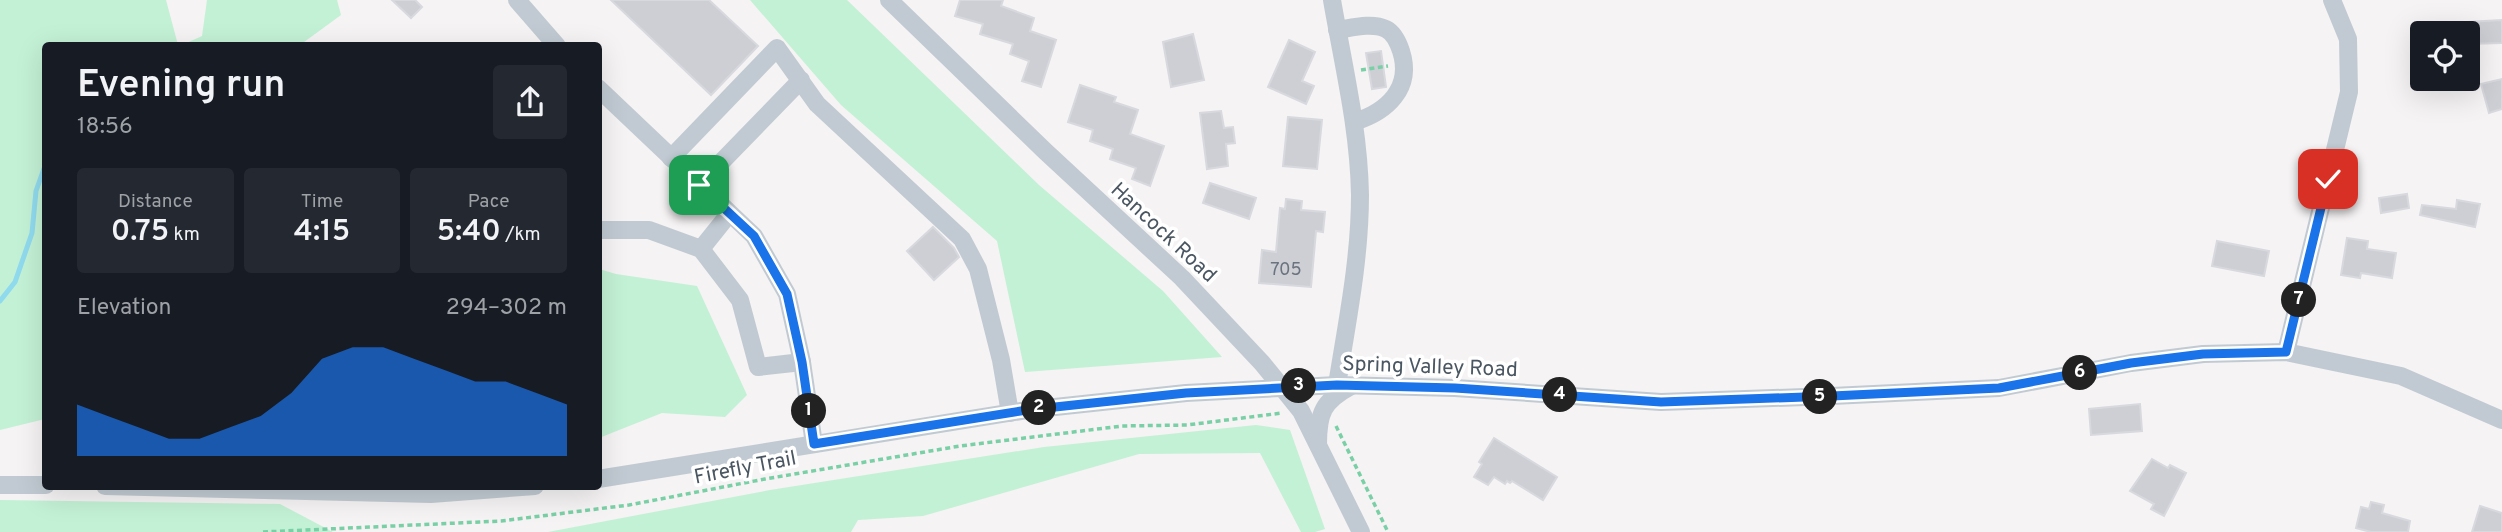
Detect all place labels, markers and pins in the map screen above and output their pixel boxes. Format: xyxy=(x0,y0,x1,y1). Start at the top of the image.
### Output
pin xyxy=(2298,149,2358,209)
pin xyxy=(669,155,729,215)
pin: 7 xyxy=(2282,282,2316,318)
pin: 6 xyxy=(2062,356,2098,390)
pin: 3 xyxy=(1282,368,1316,404)
pin: 4 xyxy=(1542,378,1578,412)
pin: 5 xyxy=(1802,380,1838,414)
pin: 2 xyxy=(1021,390,1056,426)
pin: 1 xyxy=(792,394,826,428)

